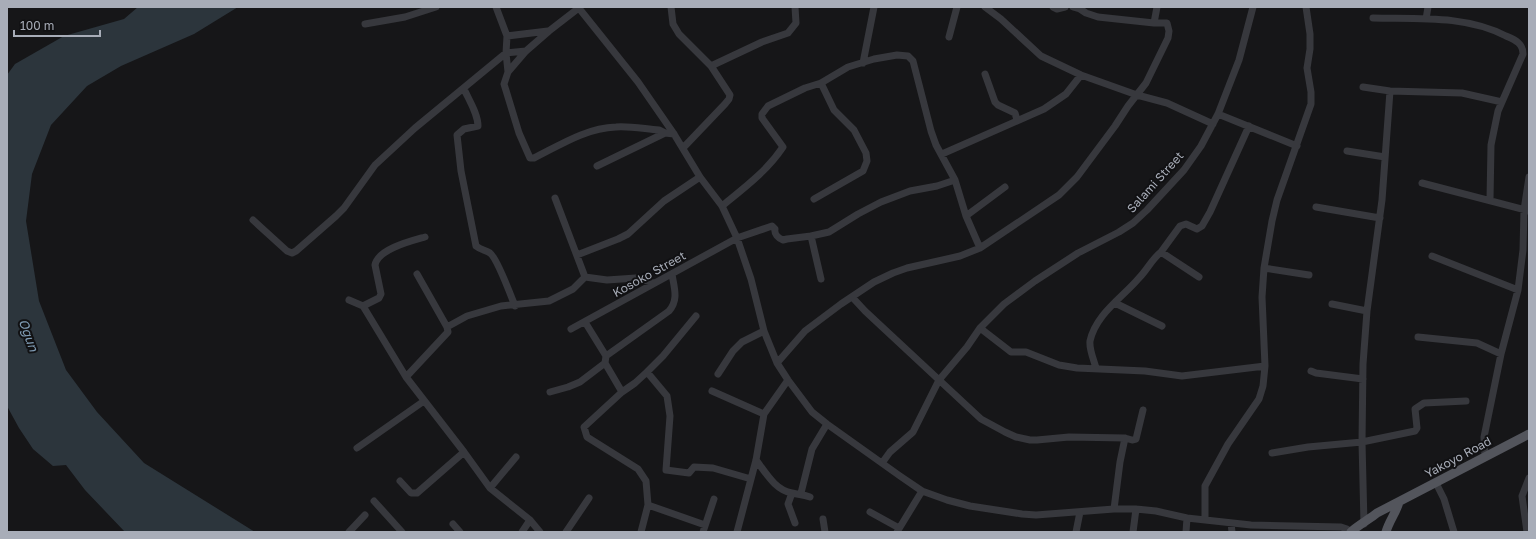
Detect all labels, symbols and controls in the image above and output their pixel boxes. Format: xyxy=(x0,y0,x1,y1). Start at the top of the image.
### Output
scale bar xyxy=(14,12,100,38)
text: 100 m xyxy=(20,18,54,33)
street label: Salami Street xyxy=(1124,148,1187,216)
street label: Kosoko Street xyxy=(610,248,688,300)
water label: Ogun xyxy=(16,317,43,354)
street label: Yakoyo Road xyxy=(1422,433,1494,481)

